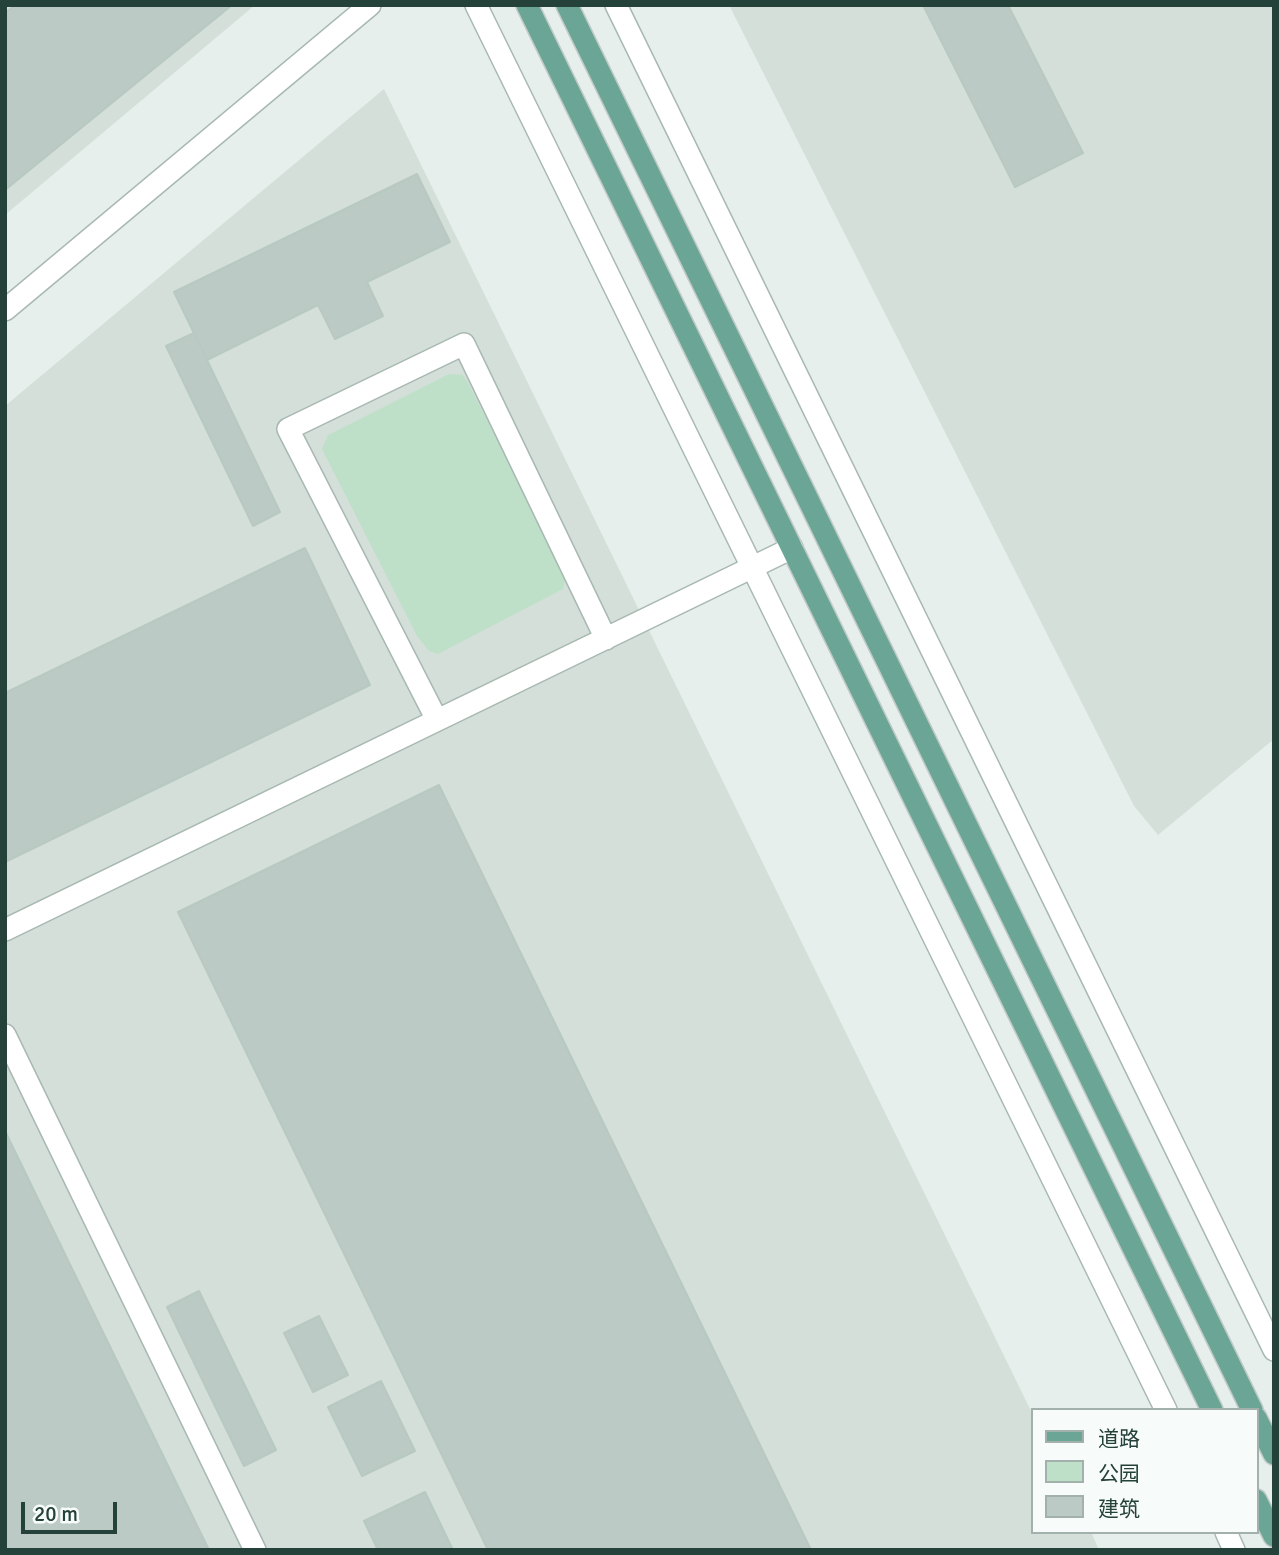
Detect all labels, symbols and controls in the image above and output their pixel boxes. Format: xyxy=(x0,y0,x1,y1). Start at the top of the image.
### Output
legend xyxy=(1030,1408,1258,1534)
text: 道路 xyxy=(1098,1426,1140,1452)
text: 公园 xyxy=(1098,1461,1140,1487)
scale bar xyxy=(24,1488,121,1532)
text: 建筑 xyxy=(1098,1496,1140,1522)
text: 20 m xyxy=(34,1501,78,1527)

